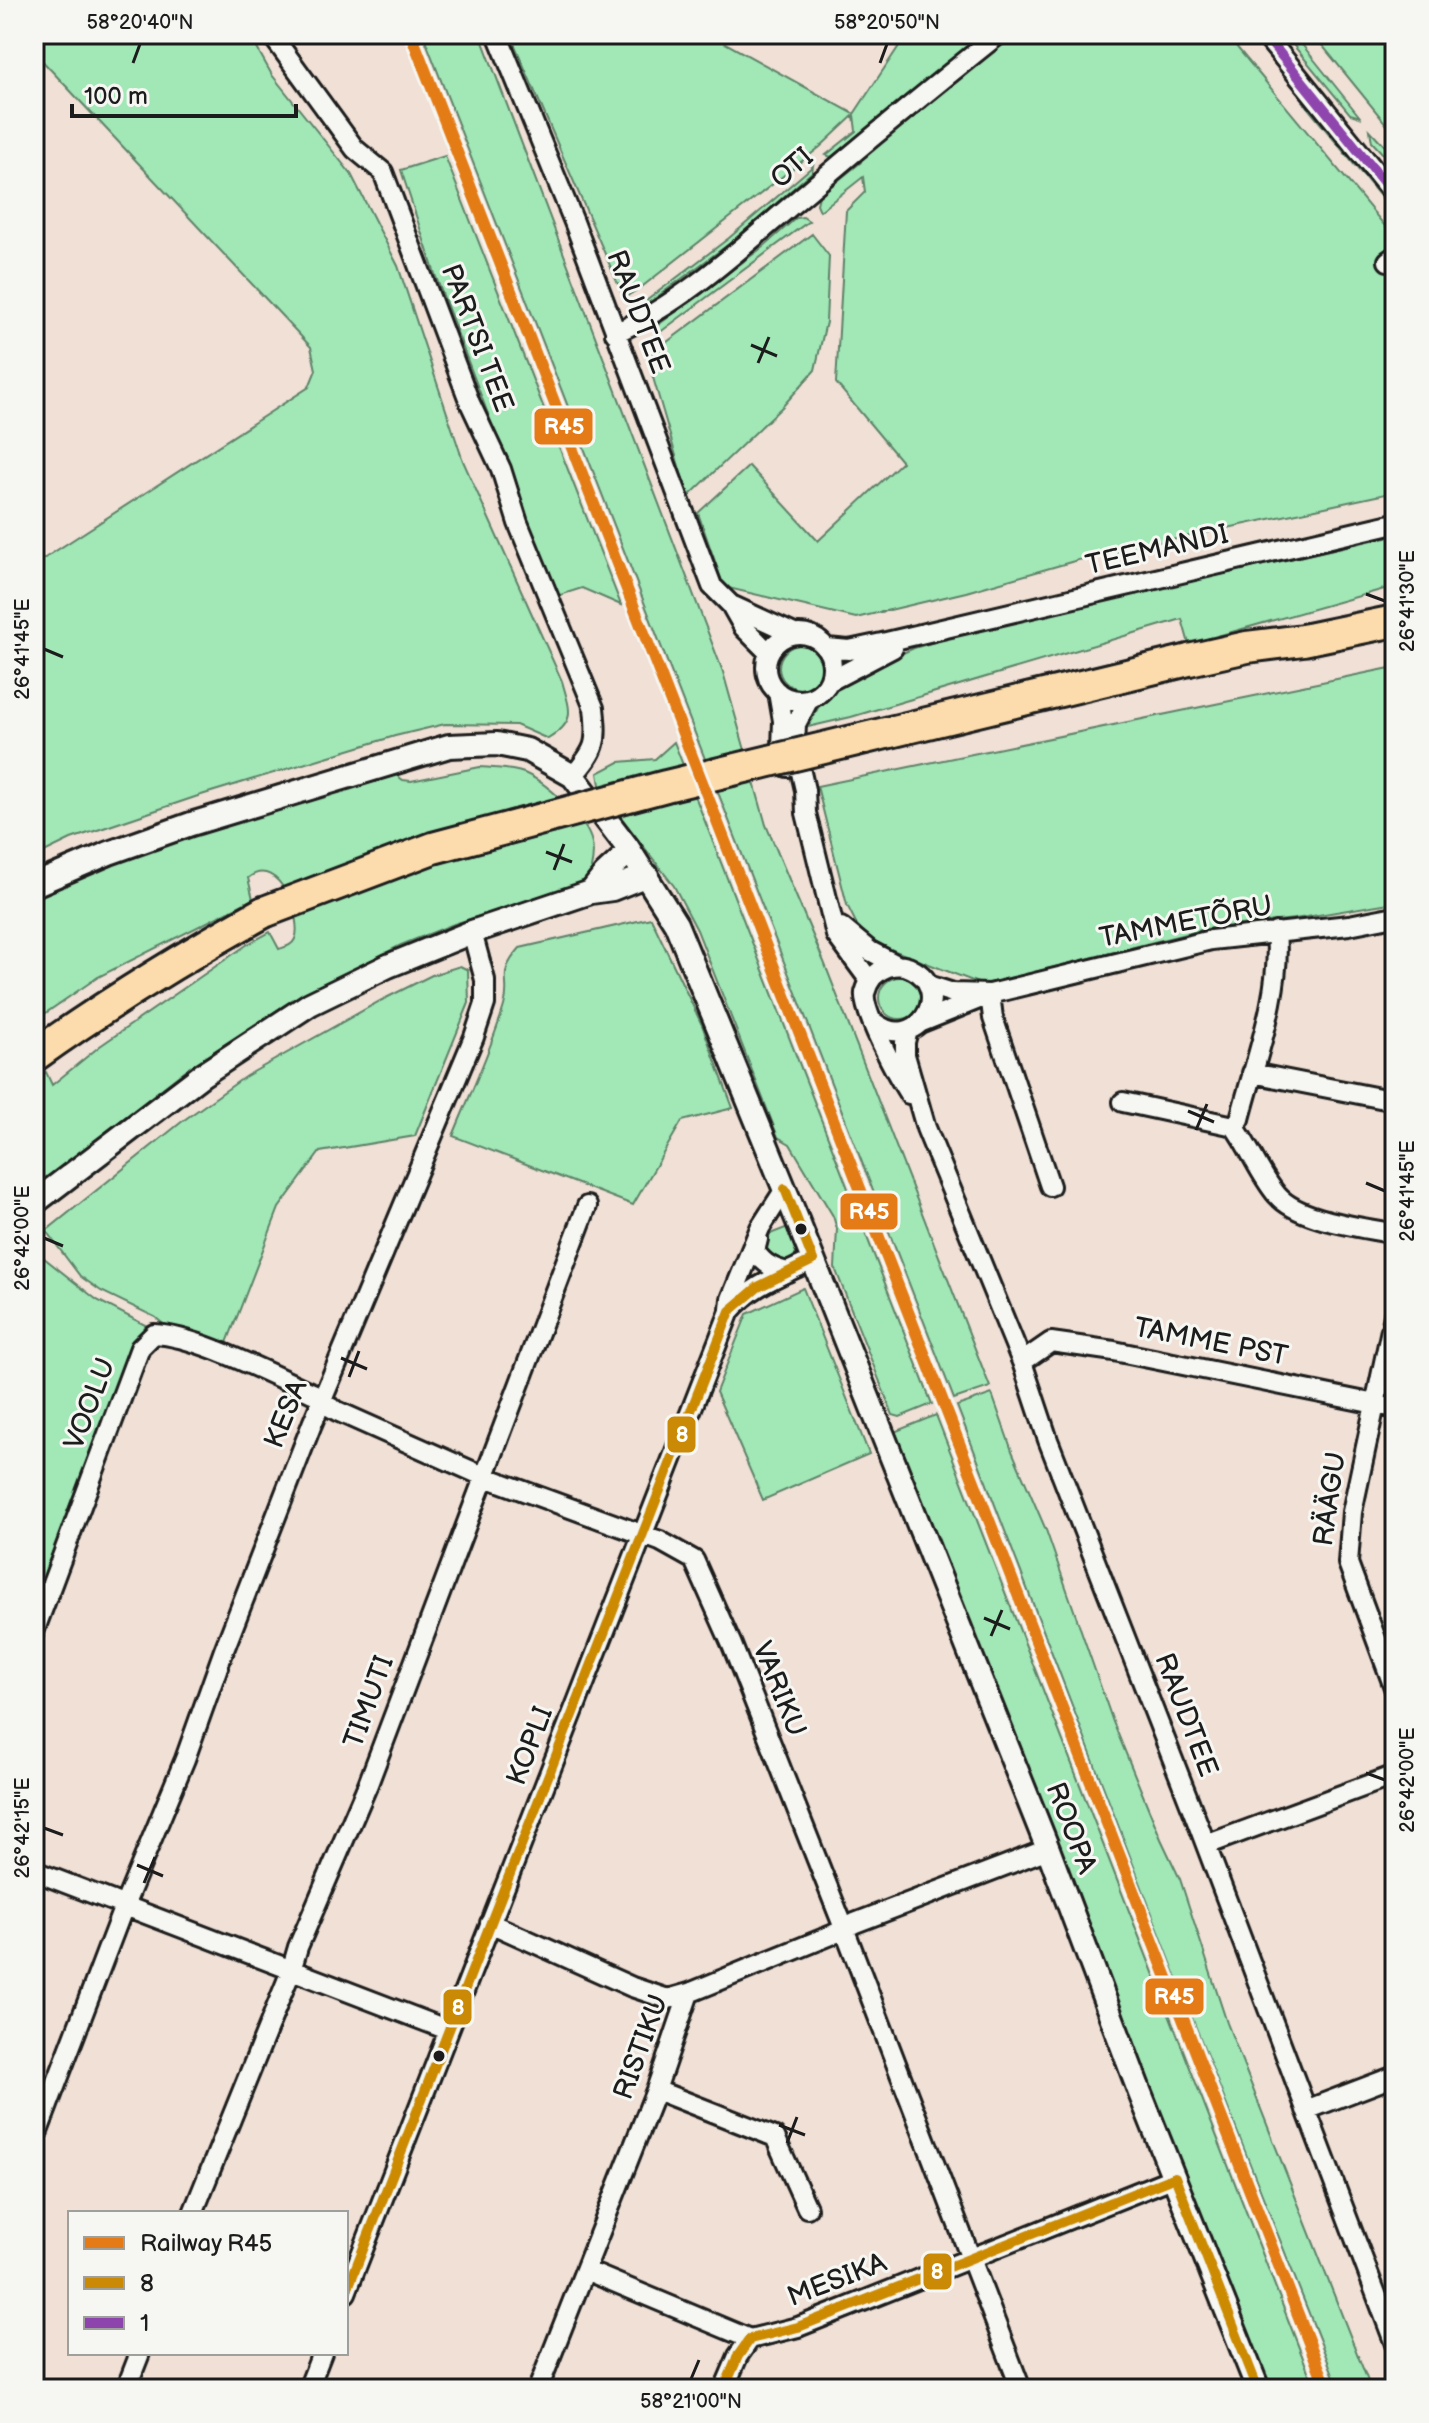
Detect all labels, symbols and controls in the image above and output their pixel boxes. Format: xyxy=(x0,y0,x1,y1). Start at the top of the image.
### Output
text: 58°20'40"N xyxy=(87,11,193,35)
text: 58°20'50"N xyxy=(834,11,940,35)
scale bar xyxy=(72,68,296,118)
text: 100 m xyxy=(84,82,148,111)
street label: OTI xyxy=(764,141,820,195)
street label: RAUDTEE xyxy=(599,246,677,378)
street label: PARTSI TEE xyxy=(434,259,520,417)
line badge: R45 xyxy=(533,407,594,446)
text: R45 xyxy=(544,414,585,441)
street label: TEEMANDI xyxy=(1083,518,1231,582)
text: 26°41'30"E xyxy=(1396,550,1420,652)
text: 26°41'45"E xyxy=(11,598,35,700)
street label: TAMMETÕRU xyxy=(1097,888,1275,955)
text: 26°41'45"E xyxy=(1396,1140,1420,1242)
text: 26°42'00"E xyxy=(11,1185,35,1291)
line badge: R45 xyxy=(839,1192,899,1231)
text: R45 xyxy=(849,1199,890,1226)
unlabelled marker xyxy=(793,1221,809,1237)
street label: TAMME PST xyxy=(1131,1311,1291,1373)
street label: VOOLU xyxy=(57,1354,123,1454)
street label: KESA xyxy=(257,1374,315,1453)
line badge: 8 xyxy=(666,1415,697,1454)
text: 8 xyxy=(675,1422,689,1449)
street label: RÄÄGU xyxy=(1307,1450,1353,1548)
street label: VARIKU xyxy=(745,1637,813,1741)
street label: RAUDTEE xyxy=(1147,1649,1225,1781)
street label: TIMUTI xyxy=(337,1651,401,1753)
street label: KOPLI xyxy=(500,1702,560,1790)
text: 26°42'00"E xyxy=(1396,1727,1420,1833)
text: 26°42'15"E xyxy=(11,1777,35,1879)
street label: ROOPA xyxy=(1039,1778,1104,1879)
line badge: R45 xyxy=(1144,1977,1205,2016)
text: R45 xyxy=(1154,1984,1195,2011)
line badge: 8 xyxy=(442,1988,473,2026)
street label: RISTIKU xyxy=(607,1990,675,2104)
text: 8 xyxy=(451,1995,465,2022)
unlabelled marker xyxy=(431,2048,447,2064)
legend xyxy=(68,2211,348,2355)
text: Railway R45 xyxy=(140,2229,272,2258)
street label: MESIKA xyxy=(783,2246,892,2314)
line badge: 8 xyxy=(922,2252,953,2291)
text: 8 xyxy=(930,2259,944,2286)
text: 8 xyxy=(140,2269,154,2298)
text: 1 xyxy=(140,2309,149,2338)
text: 58°21'00"N xyxy=(640,2390,742,2414)

